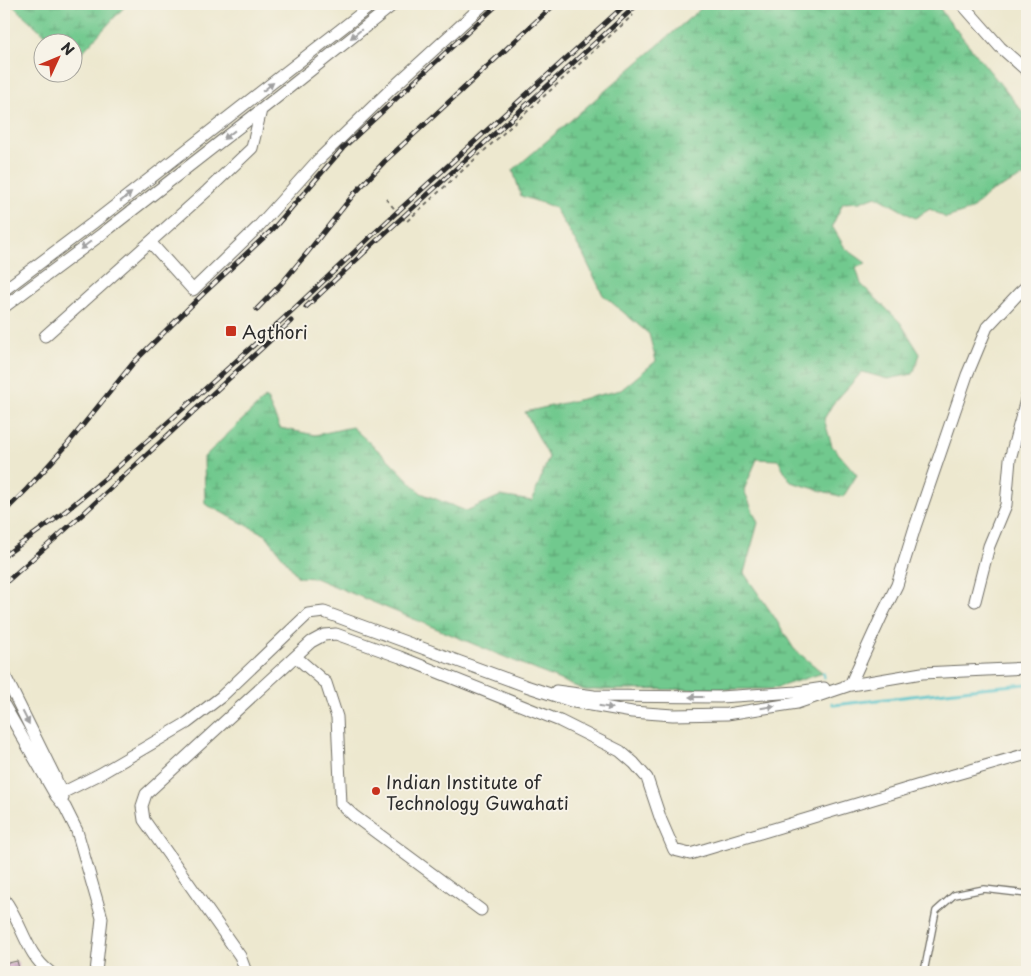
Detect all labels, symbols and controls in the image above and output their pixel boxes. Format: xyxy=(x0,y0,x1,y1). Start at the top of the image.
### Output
one-way arrow xyxy=(350,28,363,39)
north arrow xyxy=(32,32,82,82)
text: N xyxy=(56,37,79,60)
one-way arrow xyxy=(262,81,275,92)
one-way arrow xyxy=(223,130,236,141)
one-way arrow xyxy=(119,192,133,202)
one-way arrow xyxy=(80,240,93,251)
place label: Agthori xyxy=(242,318,308,345)
marker: Agthori xyxy=(224,324,238,338)
one-way arrow xyxy=(688,693,704,701)
one-way arrow xyxy=(760,703,776,711)
one-way arrow xyxy=(599,704,615,712)
one-way arrow xyxy=(22,711,30,725)
place label: Indian Institute of Technology Guwahati xyxy=(386,768,569,816)
marker: Indian Institute of Technology Guwahati xyxy=(370,785,382,797)

